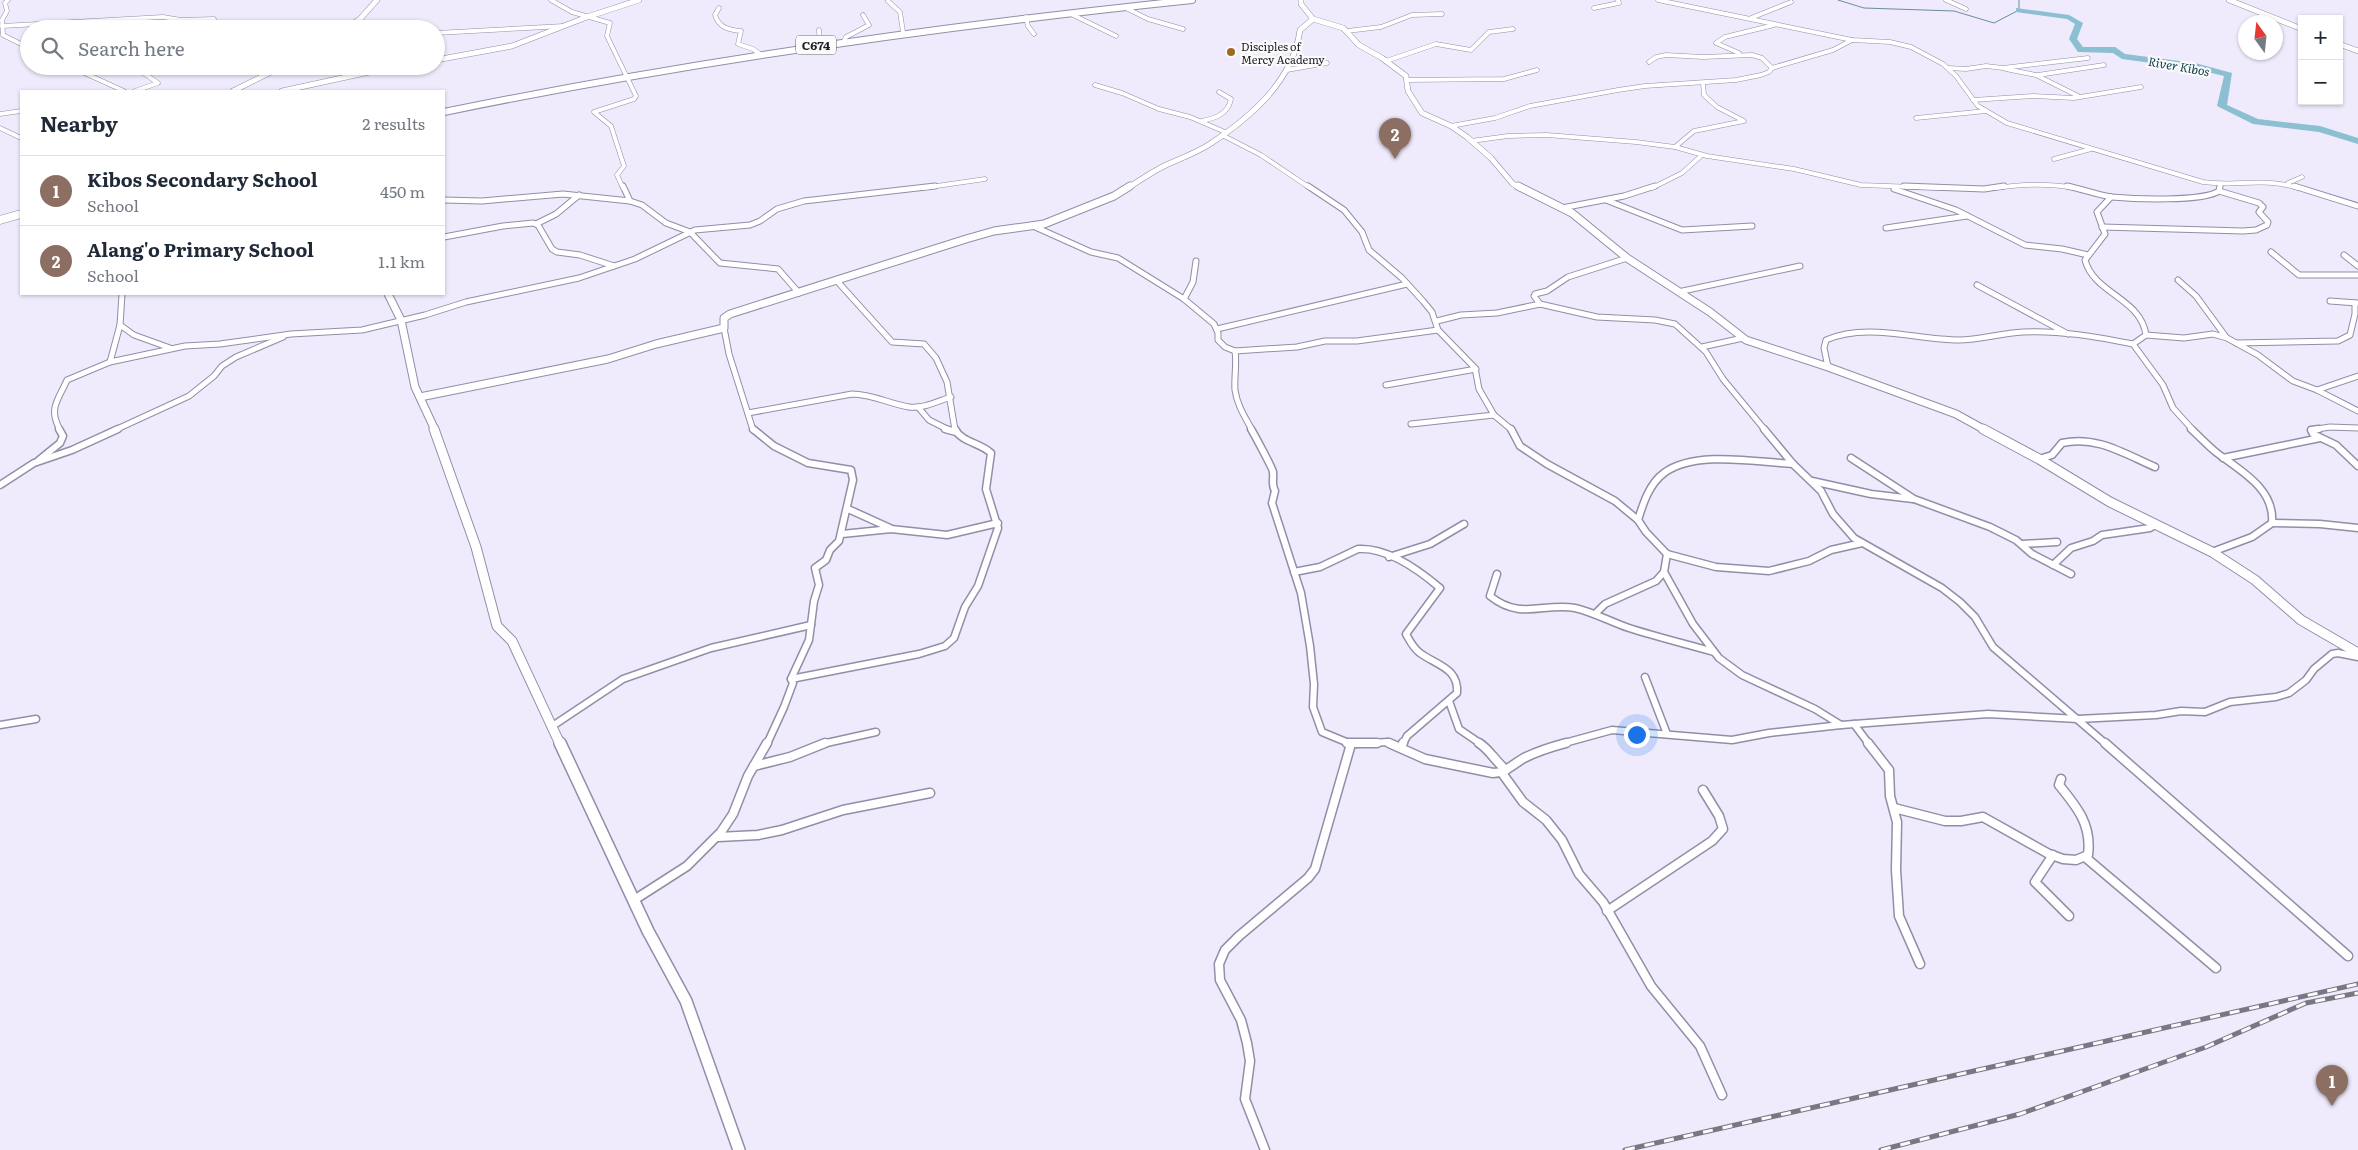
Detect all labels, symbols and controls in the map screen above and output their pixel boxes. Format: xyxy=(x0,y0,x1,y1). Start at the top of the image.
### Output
north arrow xyxy=(2238,15,2283,60)
map controls xyxy=(2298,15,2343,105)
button: + xyxy=(2298,15,2343,60)
search box xyxy=(20,20,445,75)
icon: search xyxy=(38,34,66,62)
text: Search here xyxy=(78,34,185,62)
road number: C674 xyxy=(796,36,836,54)
place label: Disciples of Mercy Academy xyxy=(1241,38,1325,67)
marker: Disciples of Mercy Academy xyxy=(1225,46,1237,58)
water label: River Kibos xyxy=(2147,52,2211,80)
button: − xyxy=(2298,60,2343,105)
text: Nearby xyxy=(40,107,118,138)
text: 2 results xyxy=(362,111,425,135)
pin: 2 xyxy=(1379,118,1411,159)
text: Kibos Secondary School xyxy=(87,165,318,193)
text: 1 xyxy=(53,179,59,203)
text: 450 m xyxy=(380,179,425,203)
text: School xyxy=(87,193,139,217)
text: Alang'o Primary School xyxy=(87,235,314,263)
text: 2 xyxy=(52,249,60,273)
text: 1.1 km xyxy=(378,249,425,273)
text: School xyxy=(87,263,139,287)
your location xyxy=(1624,722,1650,748)
pin: 1 xyxy=(2316,1065,2348,1106)

